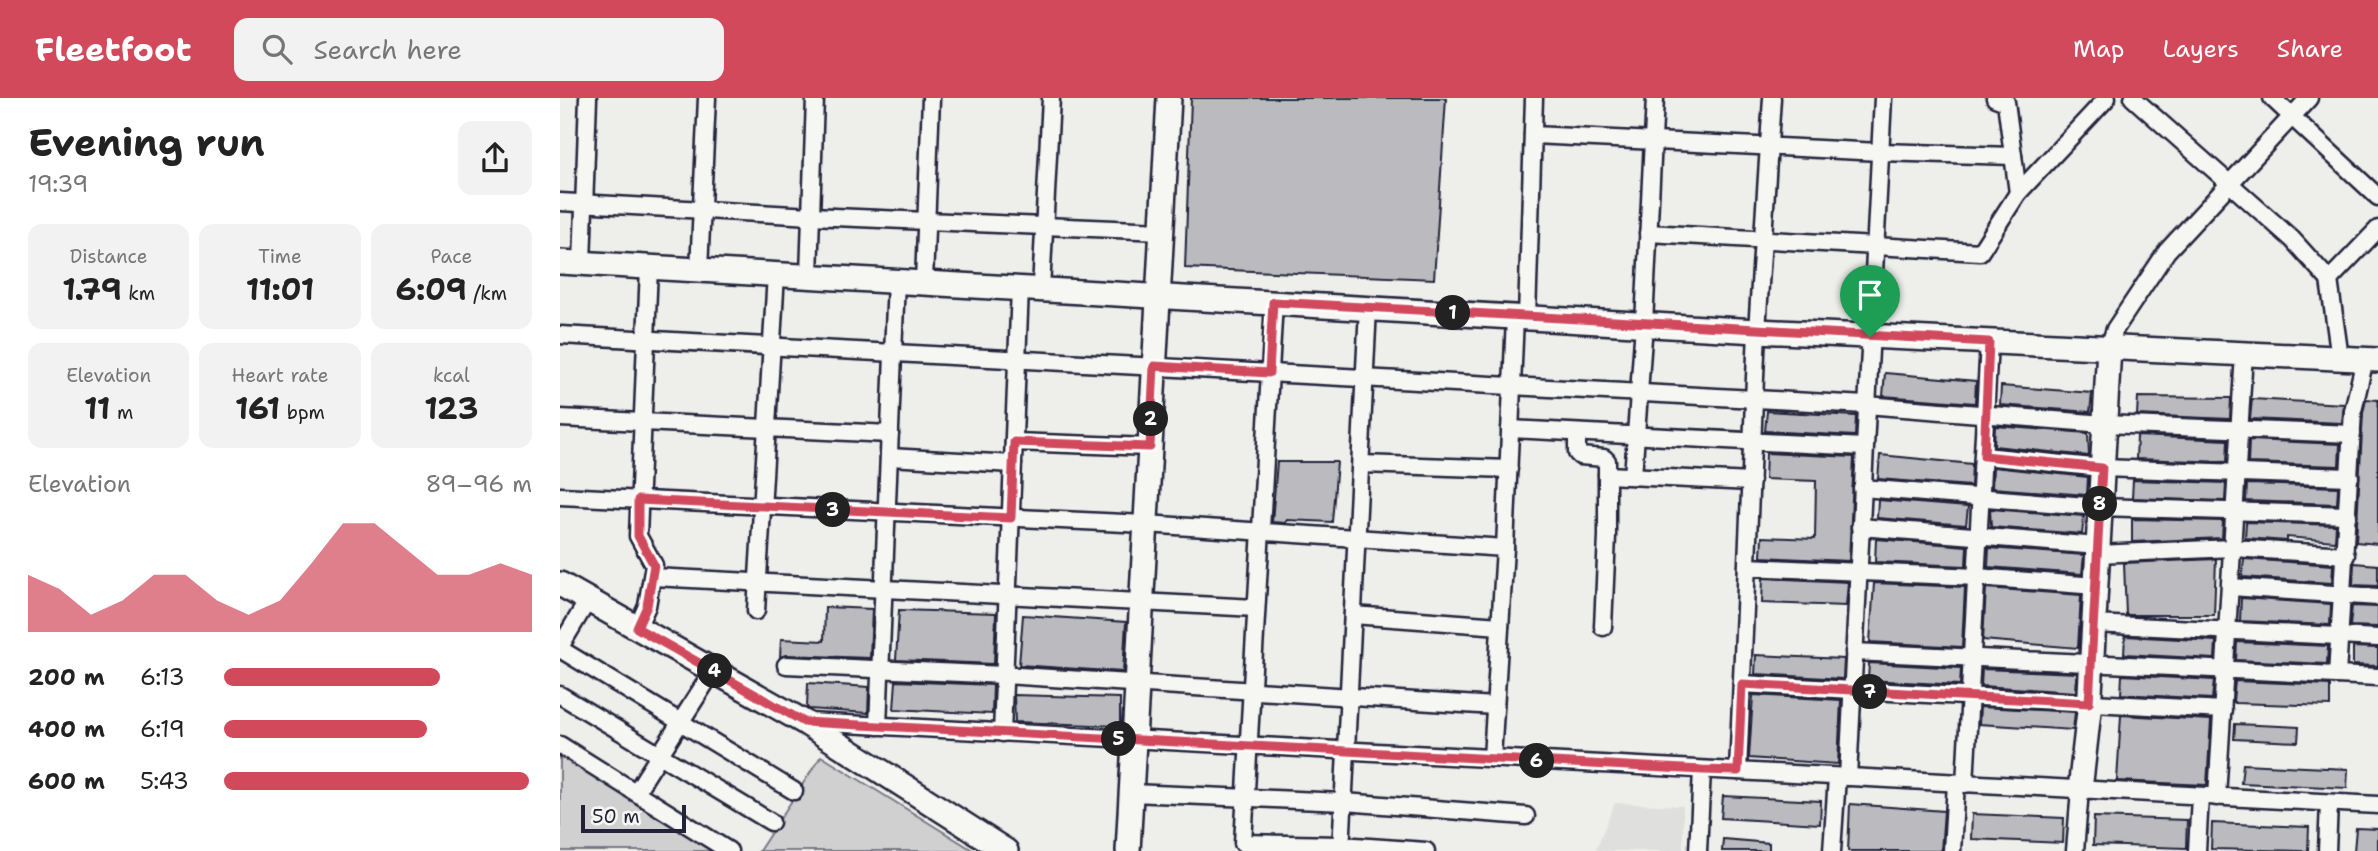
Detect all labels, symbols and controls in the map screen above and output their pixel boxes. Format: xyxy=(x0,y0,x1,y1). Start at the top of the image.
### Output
search box xyxy=(234,18,724,81)
text: Fleetfoot xyxy=(35,27,192,72)
icon: search xyxy=(258,30,296,68)
text: Search here xyxy=(314,32,462,67)
text: Map xyxy=(2073,33,2124,65)
text: Layers xyxy=(2162,33,2239,65)
text: Share xyxy=(2277,33,2343,65)
text: Evening run xyxy=(28,117,265,168)
button: share xyxy=(458,121,532,195)
text: 19:39 xyxy=(28,169,88,199)
text: Distance xyxy=(70,244,148,269)
text: Time xyxy=(258,244,302,269)
text: Pace xyxy=(430,244,472,269)
pin xyxy=(1840,265,1900,337)
text: 1.79 xyxy=(62,269,122,310)
text: 11:01 xyxy=(246,269,314,310)
text: 6:09 xyxy=(395,269,467,310)
icon: arrive xyxy=(1851,276,1889,314)
text: km xyxy=(122,281,155,306)
text: /km xyxy=(467,281,507,306)
pin: 1 xyxy=(1436,296,1470,330)
text: 1 xyxy=(1448,300,1457,325)
text: Elevation xyxy=(66,363,151,388)
text: Heart rate xyxy=(232,363,328,388)
text: kcal xyxy=(433,363,470,388)
text: 11 xyxy=(84,388,111,429)
text: 161 xyxy=(235,388,280,429)
text: 123 xyxy=(424,388,478,429)
text: m xyxy=(111,400,133,425)
text: bpm xyxy=(280,400,325,425)
pin: 2 xyxy=(1134,402,1168,436)
text: 2 xyxy=(1144,406,1157,431)
text: Elevation xyxy=(28,469,131,499)
text: 89–96 m xyxy=(426,469,532,499)
pin: 8 xyxy=(2082,486,2118,522)
text: 8 xyxy=(2093,491,2106,516)
pin: 3 xyxy=(816,492,850,528)
text: 3 xyxy=(826,497,839,522)
pin: 4 xyxy=(698,654,732,688)
text: 4 xyxy=(708,658,721,683)
text: 200 m xyxy=(28,662,105,692)
text: 6:13 xyxy=(140,662,185,692)
pin: 7 xyxy=(1852,674,1888,710)
text: 7 xyxy=(1863,679,1876,704)
text: 400 m xyxy=(28,714,105,744)
text: 6:19 xyxy=(140,714,185,744)
pin: 5 xyxy=(1102,722,1136,756)
text: 5 xyxy=(1113,726,1124,751)
pin: 6 xyxy=(1520,744,1555,778)
text: 6 xyxy=(1530,748,1543,773)
text: 600 m xyxy=(28,766,105,796)
text: 5:43 xyxy=(140,766,189,796)
scale bar xyxy=(581,802,686,834)
text: 50 m xyxy=(592,804,640,829)

